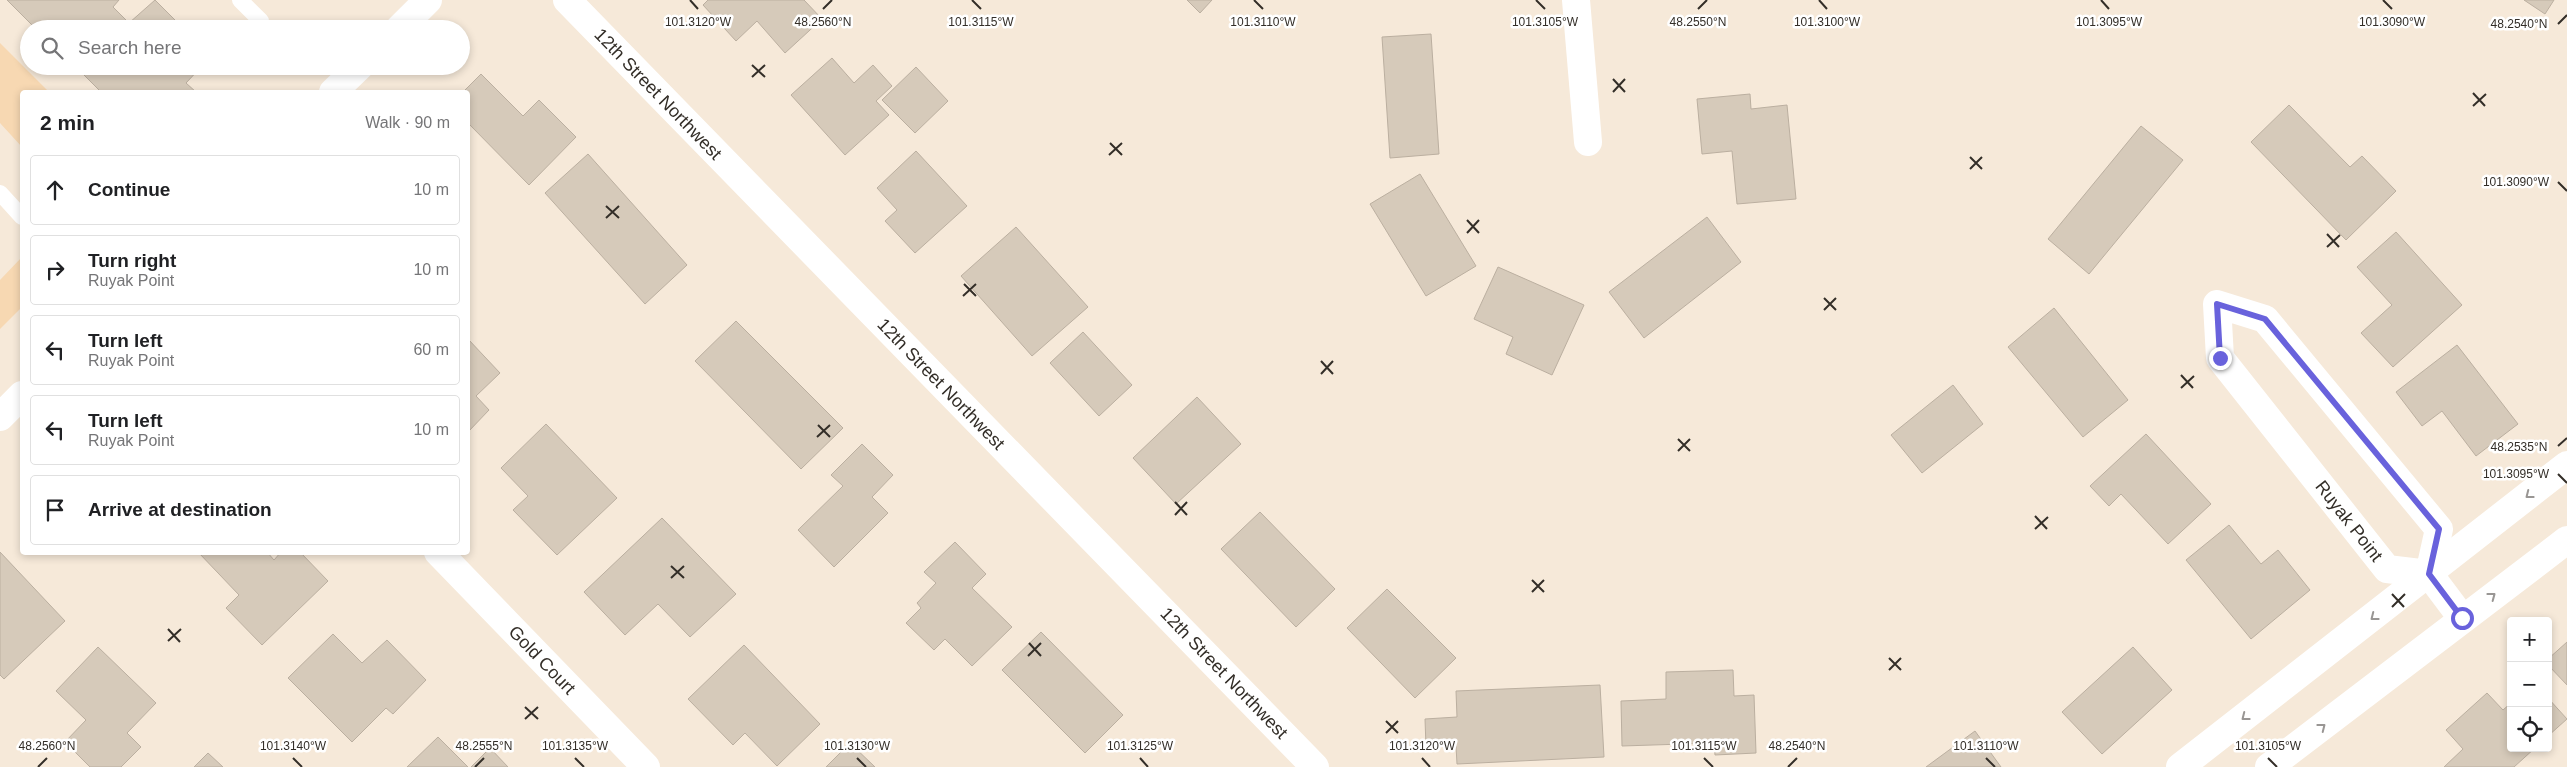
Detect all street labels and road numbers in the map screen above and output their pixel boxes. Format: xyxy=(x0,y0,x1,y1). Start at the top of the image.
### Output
street label: 12th Street Northwest xyxy=(590,24,726,164)
street label: 12th Street Northwest xyxy=(873,314,1009,454)
street label: Ruyak Point xyxy=(2311,477,2387,565)
street label: 12th Street Northwest xyxy=(1156,603,1292,743)
street label: Gold Court xyxy=(505,622,579,698)

